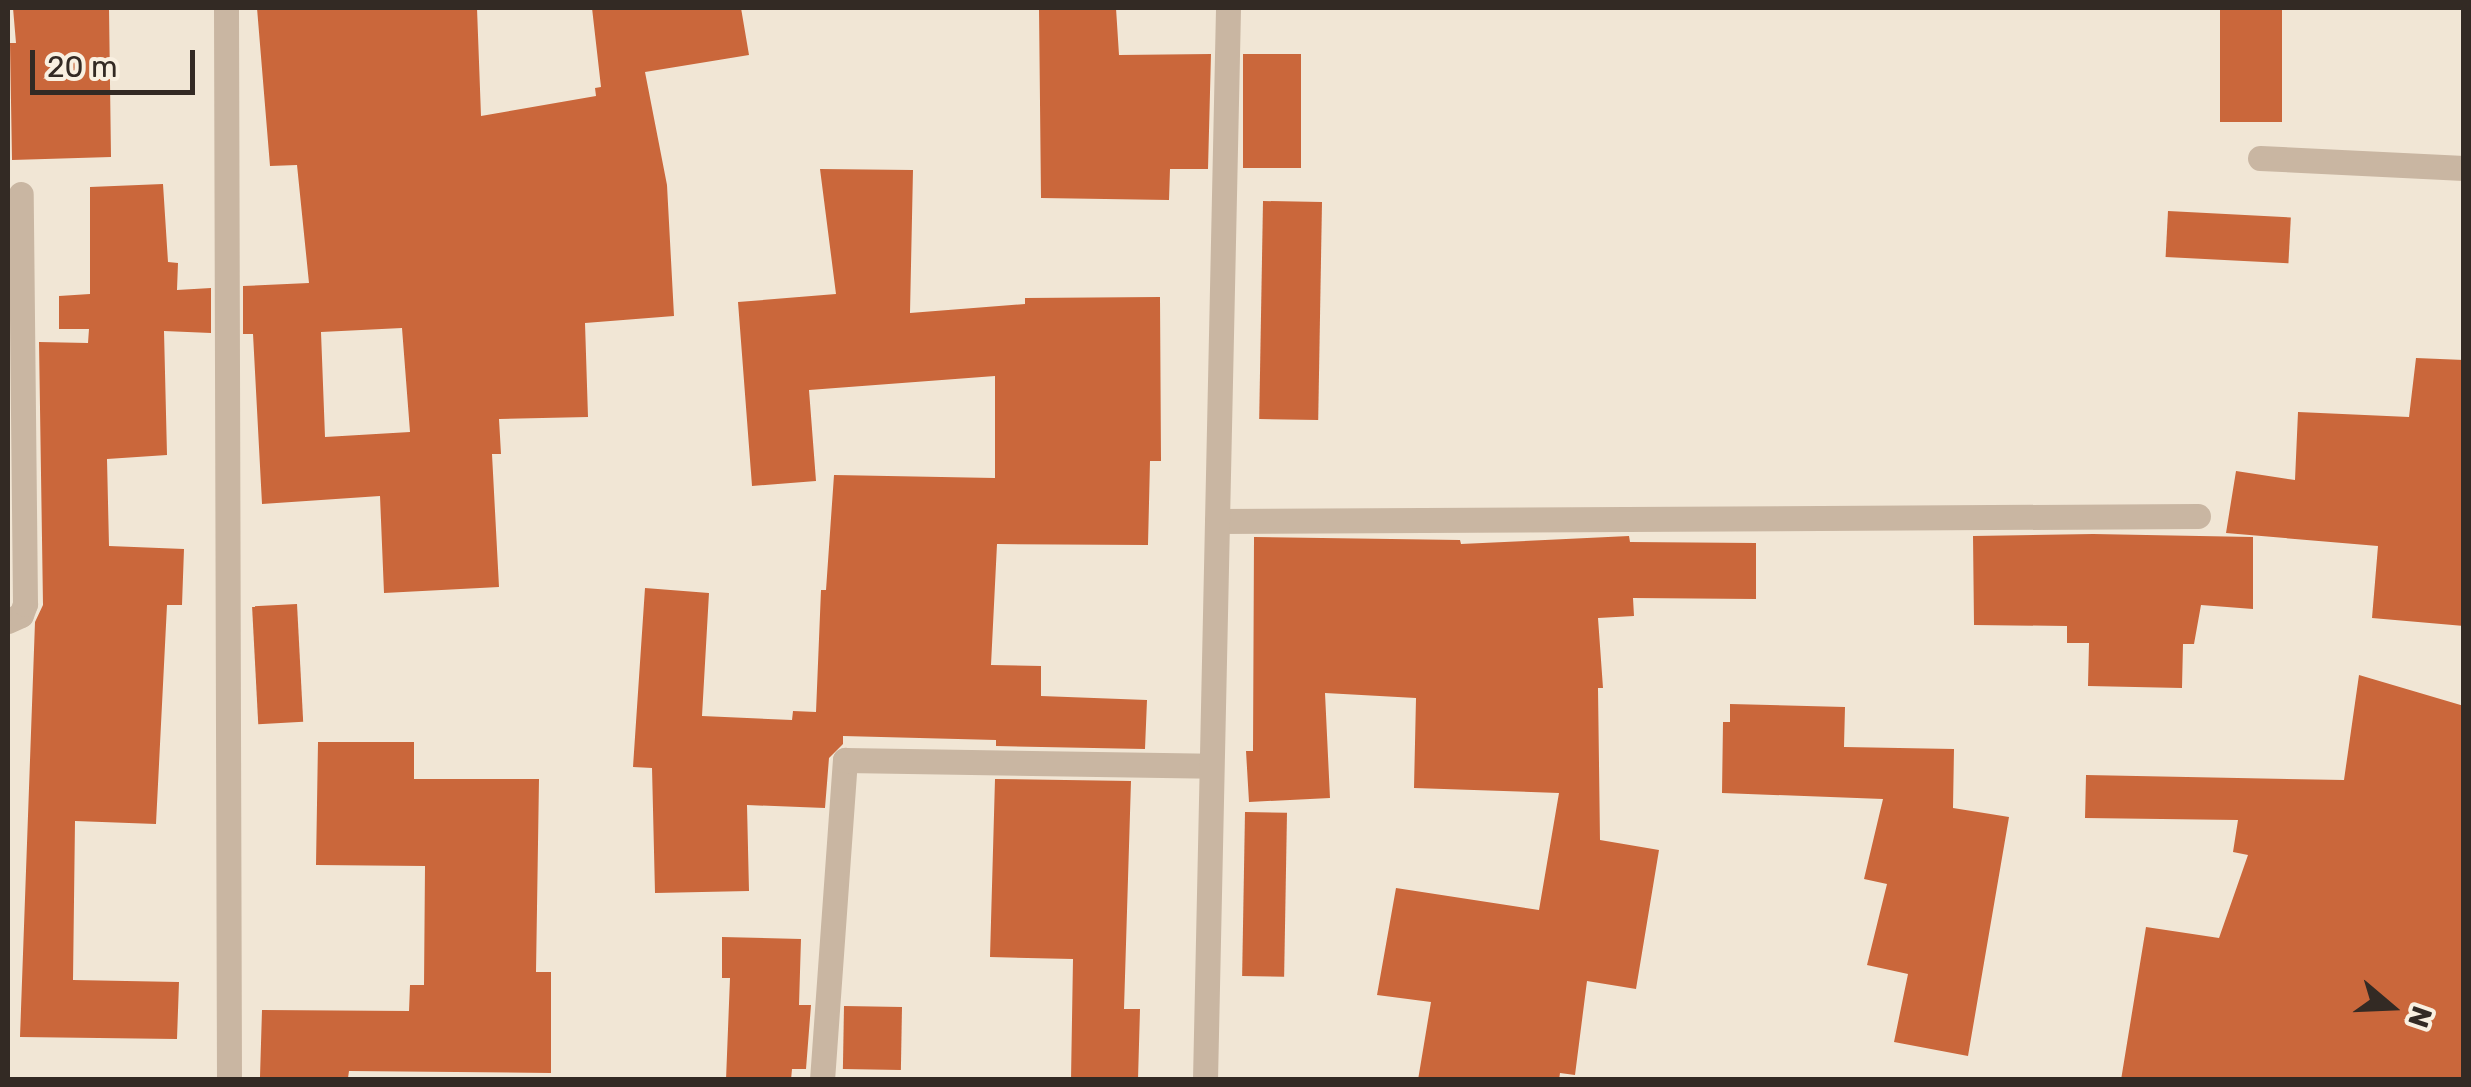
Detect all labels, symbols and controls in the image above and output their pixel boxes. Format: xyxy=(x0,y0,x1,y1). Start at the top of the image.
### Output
scale bar xyxy=(35,30,200,92)
text: 20 m xyxy=(47,49,118,85)
north arrow xyxy=(2341,957,2441,1057)
text: N xyxy=(2401,1002,2439,1032)

